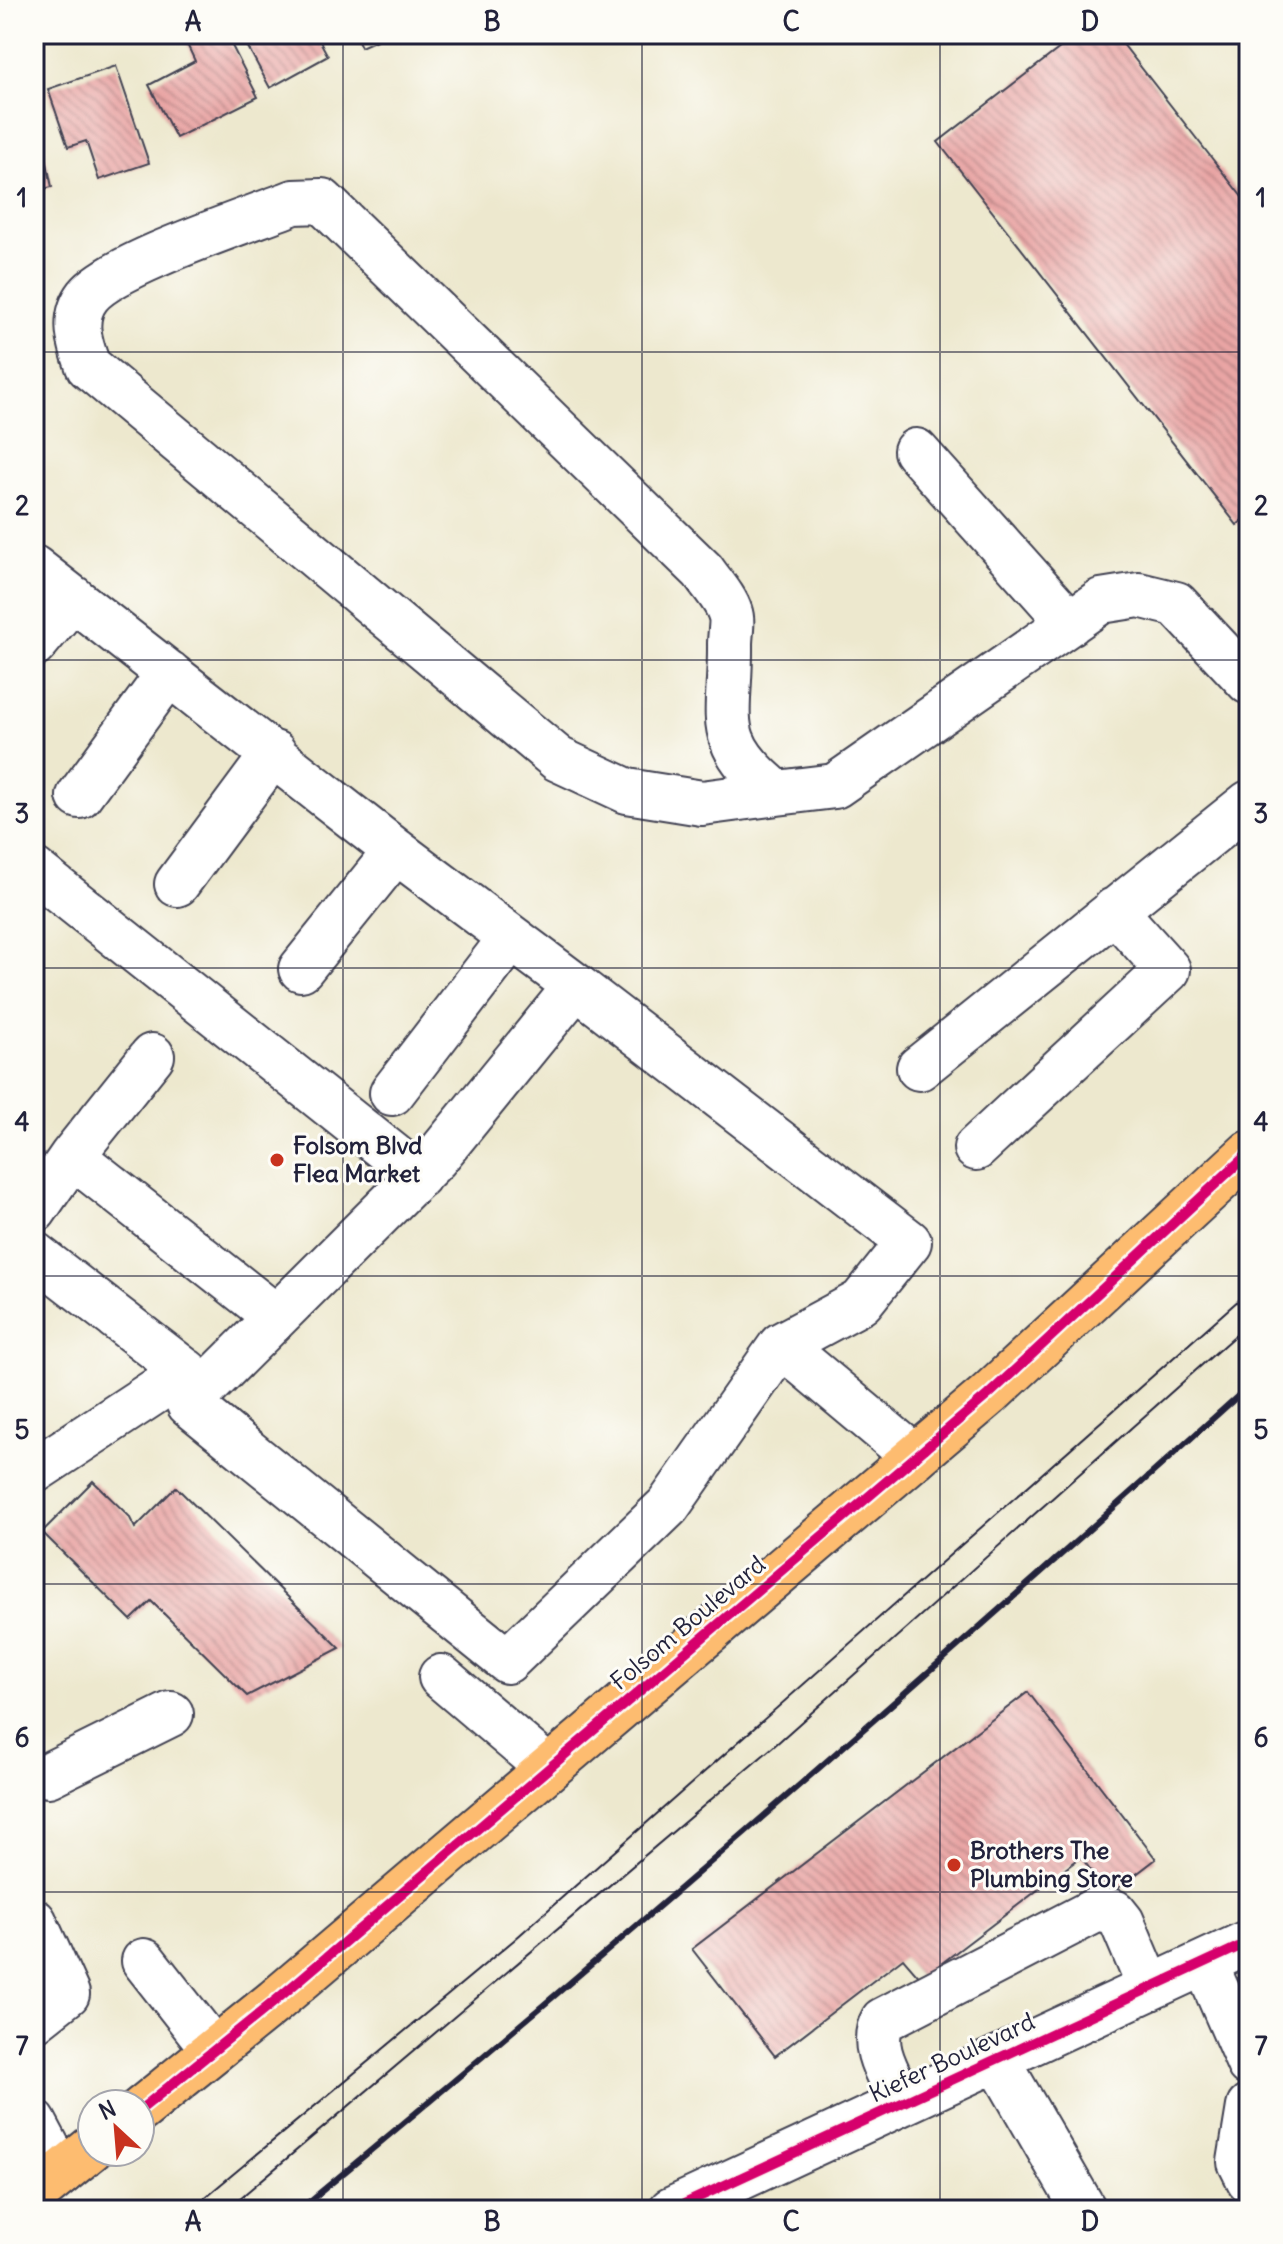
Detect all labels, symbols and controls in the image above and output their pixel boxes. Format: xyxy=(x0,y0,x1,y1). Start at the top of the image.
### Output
text: A xyxy=(185,5,202,38)
text: B xyxy=(483,5,501,38)
text: C xyxy=(782,5,800,38)
text: D xyxy=(1081,5,1099,38)
text: 1 xyxy=(17,181,27,214)
text: 1 xyxy=(1256,181,1266,214)
text: 2 xyxy=(15,489,29,522)
text: 2 xyxy=(1254,489,1268,522)
text: 3 xyxy=(15,797,29,830)
text: 3 xyxy=(1254,797,1268,830)
text: 4 xyxy=(14,1105,30,1138)
text: 4 xyxy=(1253,1105,1269,1138)
place label: Folsom Blvd Flea Market xyxy=(293,1130,422,1188)
marker: Folsom Blvd Flea Market xyxy=(268,1151,286,1169)
text: 5 xyxy=(15,1413,30,1446)
text: 5 xyxy=(1254,1413,1269,1446)
street label: Folsom Boulevard xyxy=(604,1549,771,1696)
text: 6 xyxy=(14,1721,30,1754)
text: 6 xyxy=(1253,1721,1269,1754)
place label: Brothers The Plumbing Store xyxy=(970,1835,1133,1893)
marker: Brothers The Plumbing Store xyxy=(945,1856,963,1874)
street label: Kiefer Boulevard xyxy=(864,2006,1039,2109)
text: 7 xyxy=(16,2029,29,2062)
text: 7 xyxy=(1255,2029,1268,2062)
north arrow xyxy=(76,2088,156,2168)
text: N xyxy=(94,2094,120,2126)
text: A xyxy=(185,2205,202,2238)
text: B xyxy=(483,2205,501,2238)
text: C xyxy=(782,2205,800,2238)
text: D xyxy=(1081,2205,1099,2238)

